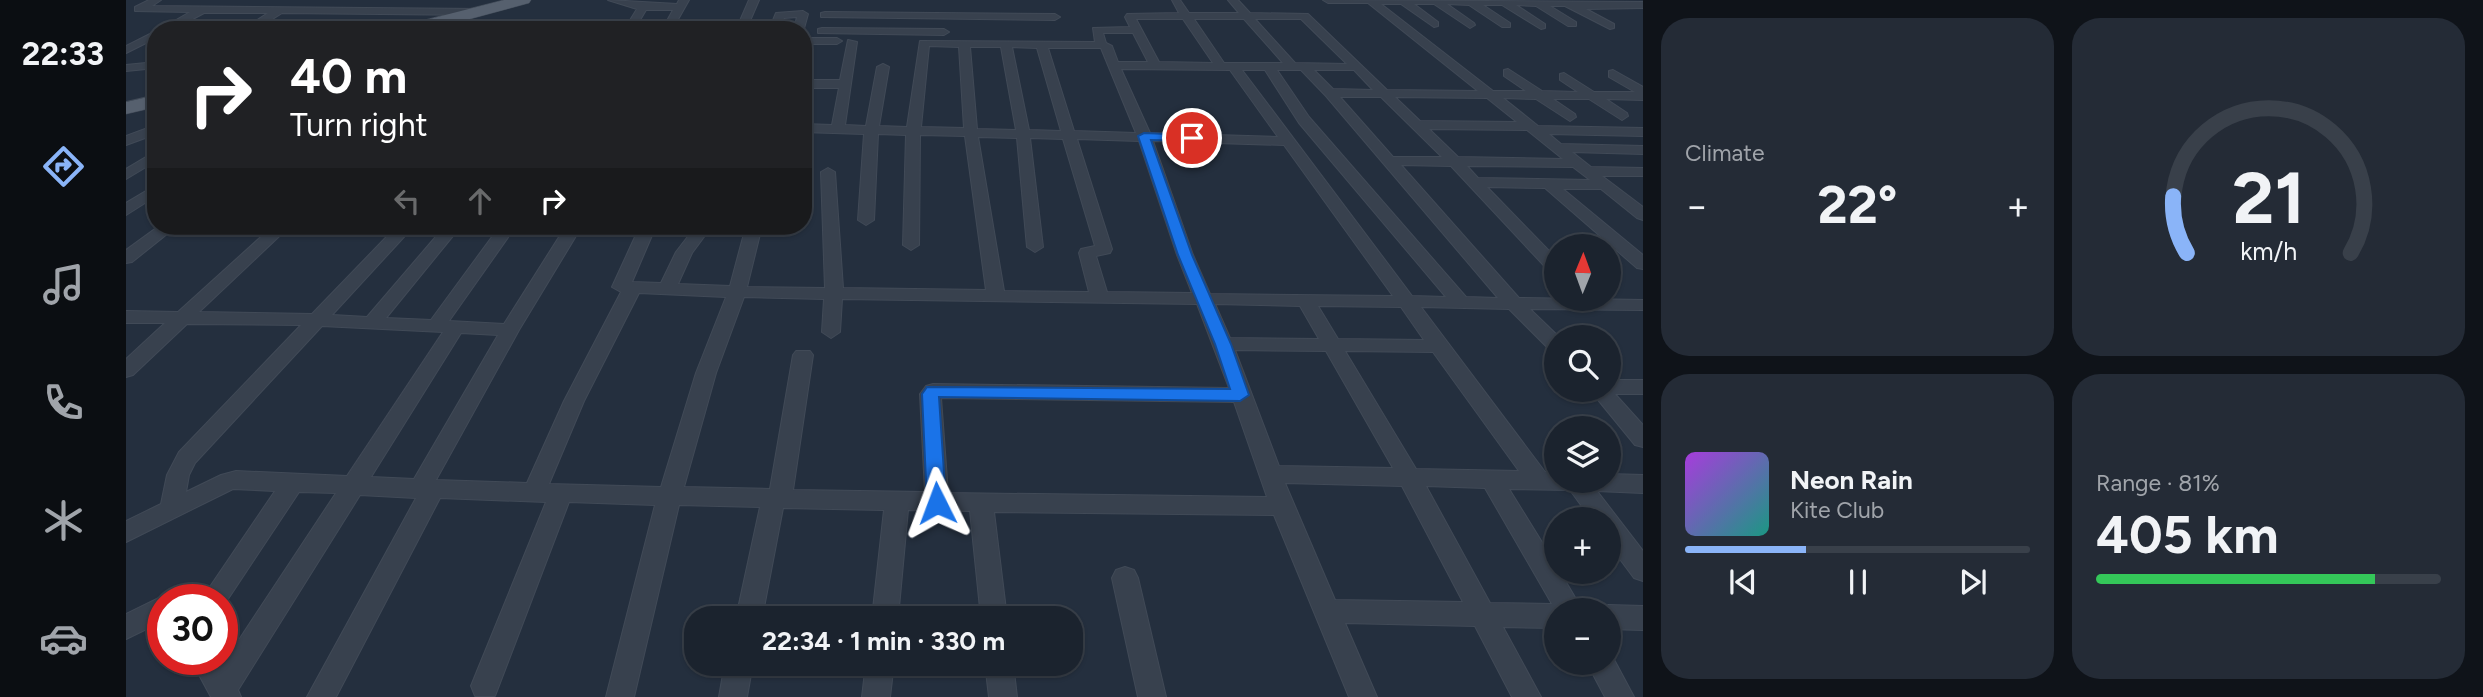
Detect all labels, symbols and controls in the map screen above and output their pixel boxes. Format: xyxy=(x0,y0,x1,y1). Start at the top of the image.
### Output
text: 22:33 xyxy=(22,35,104,73)
text: 40 m xyxy=(290,46,407,105)
icon: right xyxy=(175,49,266,140)
text: Turn right xyxy=(290,106,428,144)
pin xyxy=(1162,108,1222,168)
icon: arrive xyxy=(1173,119,1211,157)
text: Climate xyxy=(1685,139,1764,167)
icon: directions xyxy=(39,142,88,191)
text: 21 xyxy=(2232,154,2305,241)
text: 22° xyxy=(1818,174,1897,236)
icon: left xyxy=(388,182,426,220)
icon: ahead xyxy=(461,182,499,220)
icon: right xyxy=(534,182,572,220)
text: − xyxy=(1685,183,1709,229)
text: + xyxy=(2006,183,2030,229)
north arrow xyxy=(1544,234,1620,312)
map controls xyxy=(1544,234,1621,675)
text: km/h xyxy=(2240,236,2297,266)
icon: music xyxy=(39,260,88,309)
button: search xyxy=(1544,325,1621,402)
icon: phone xyxy=(39,378,88,427)
button: layers xyxy=(1544,416,1621,493)
text: Neon Rain xyxy=(1790,464,1913,496)
position arrow xyxy=(900,466,974,540)
text: Range · 81% xyxy=(2096,469,2220,497)
icon: climate xyxy=(39,496,88,545)
text: Kite Club xyxy=(1790,496,1884,524)
text: 405 km xyxy=(2096,504,2279,566)
button: + xyxy=(1544,507,1621,584)
icon: previous xyxy=(1724,563,1762,601)
icon: pause xyxy=(1839,563,1877,601)
icon: next xyxy=(1954,563,1992,601)
speed limit sign: 30 xyxy=(147,584,238,675)
button: − xyxy=(1544,598,1621,675)
icon: car xyxy=(39,614,88,663)
text: 22:34 · 1 min · 330 m xyxy=(762,625,1005,657)

